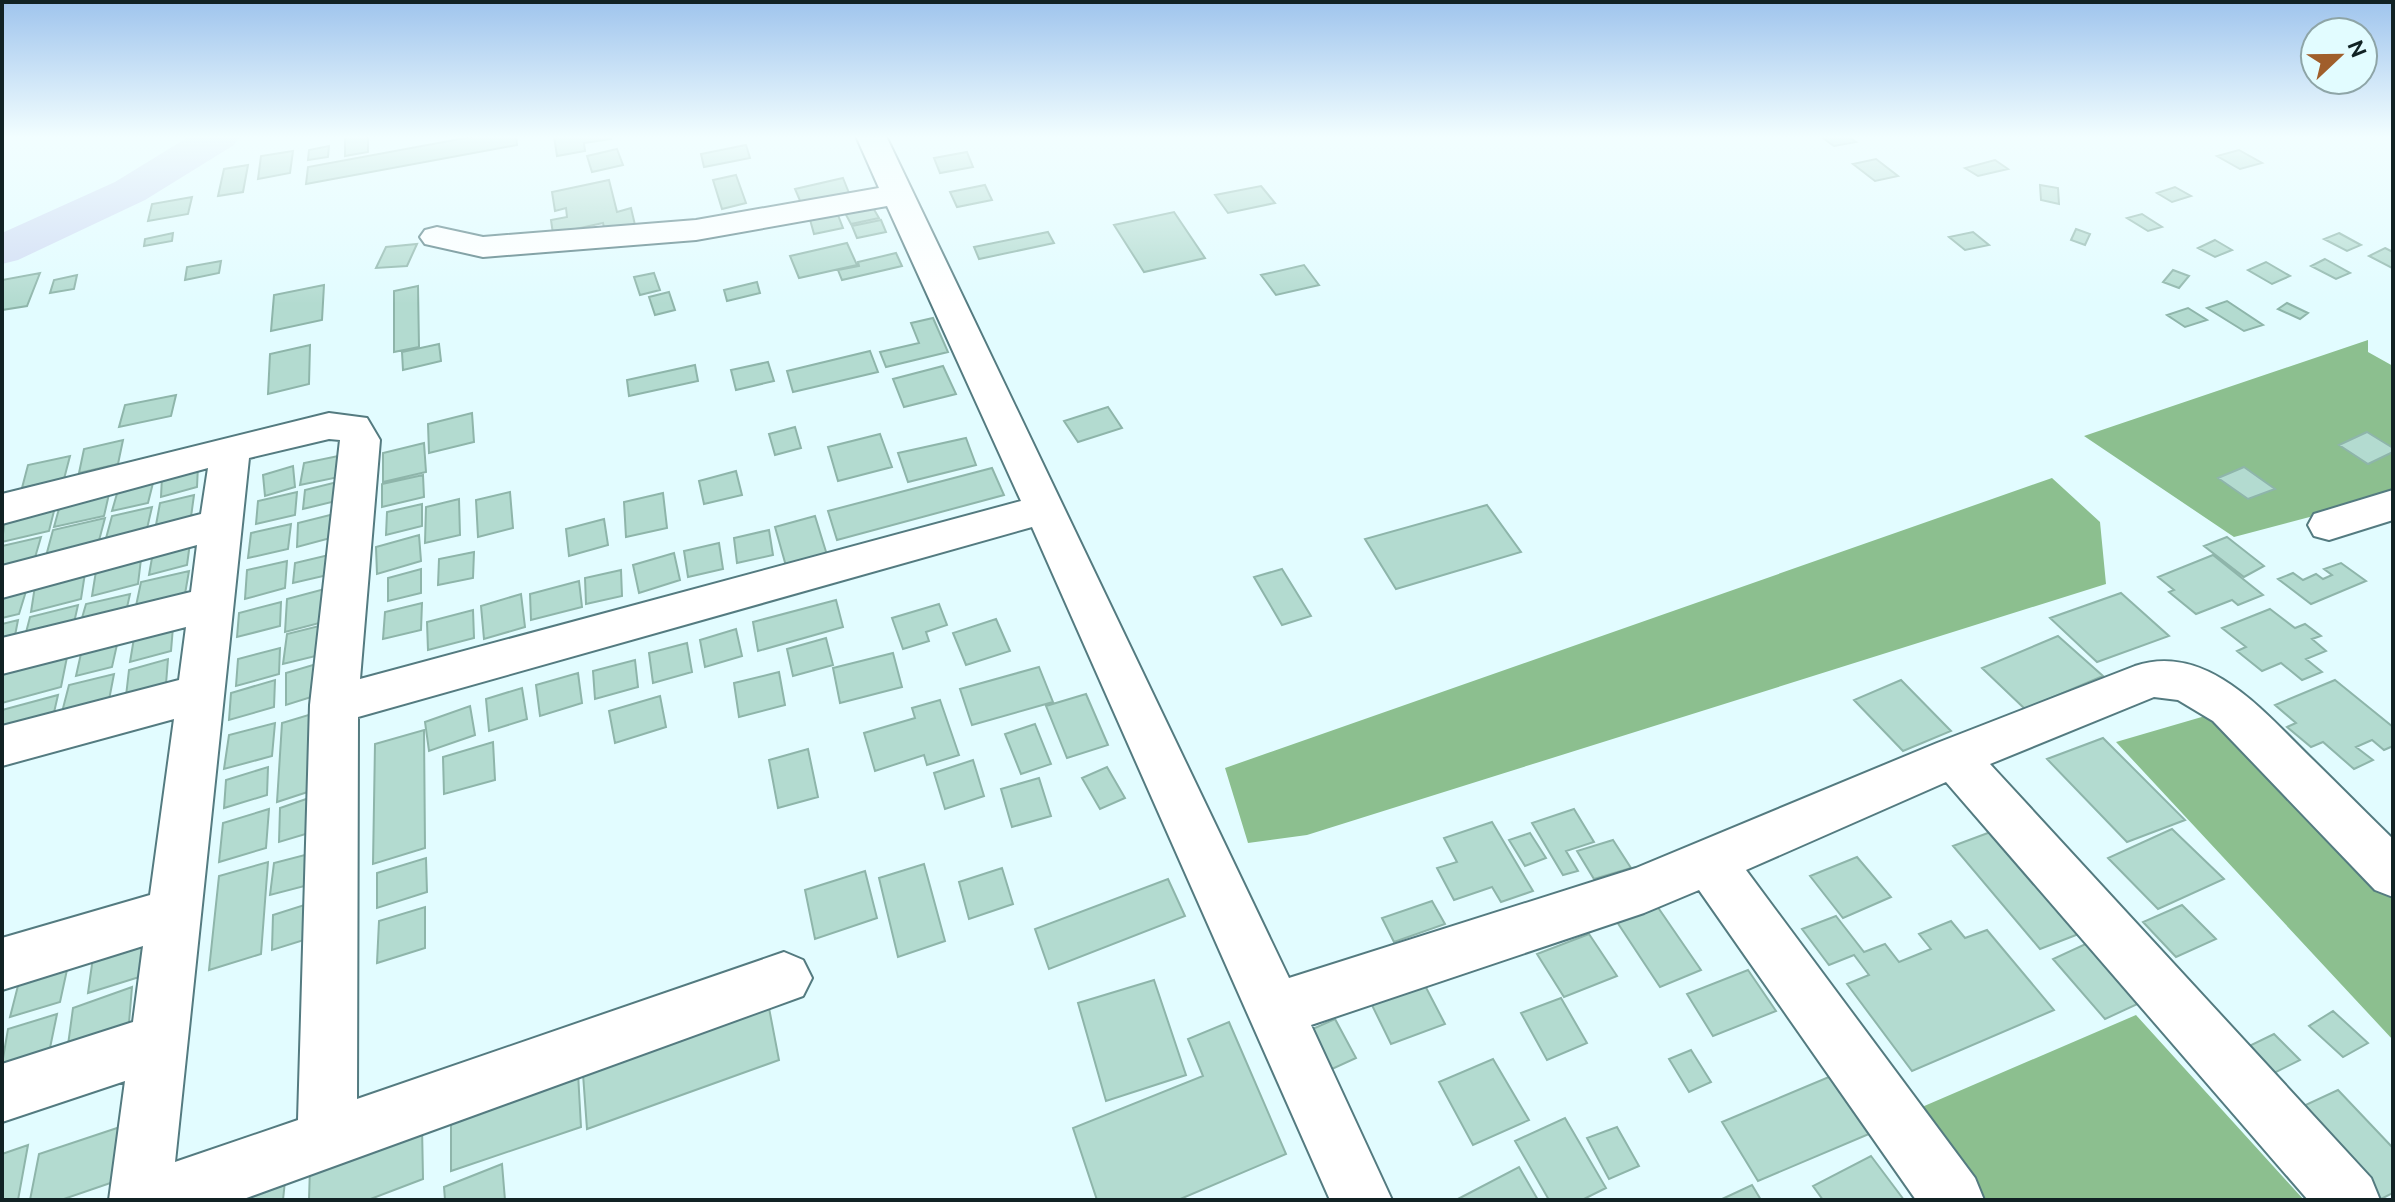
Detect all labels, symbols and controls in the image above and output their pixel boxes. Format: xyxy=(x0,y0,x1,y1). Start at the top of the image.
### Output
north arrow xyxy=(2299,16,2379,96)
text: N xyxy=(2343,36,2373,61)

